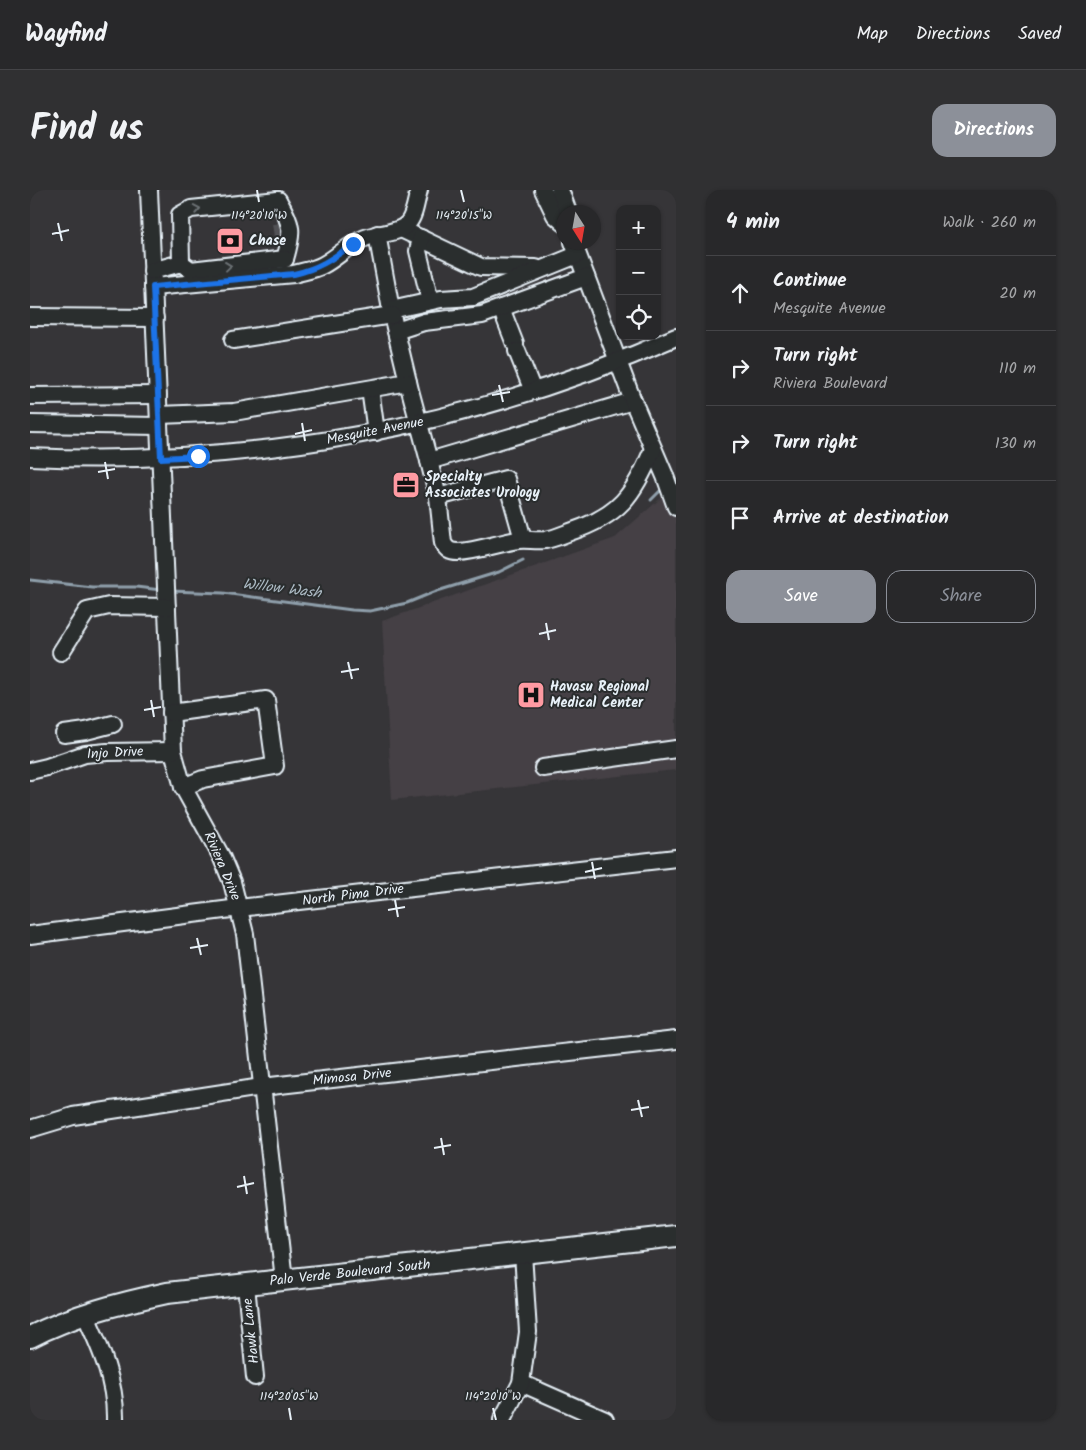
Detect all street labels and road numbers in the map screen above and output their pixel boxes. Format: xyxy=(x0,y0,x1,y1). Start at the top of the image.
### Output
street label: Mesquite Avenue xyxy=(325,411,426,451)
street label: Injo Drive xyxy=(86,740,144,765)
street label: Riviera Drive xyxy=(198,828,247,905)
street label: North Pima Drive xyxy=(301,878,406,912)
street label: Mimosa Drive xyxy=(311,1062,393,1092)
street label: Palo Verde Boulevard South xyxy=(268,1254,432,1292)
street label: Hawk Lane xyxy=(237,1297,265,1365)

